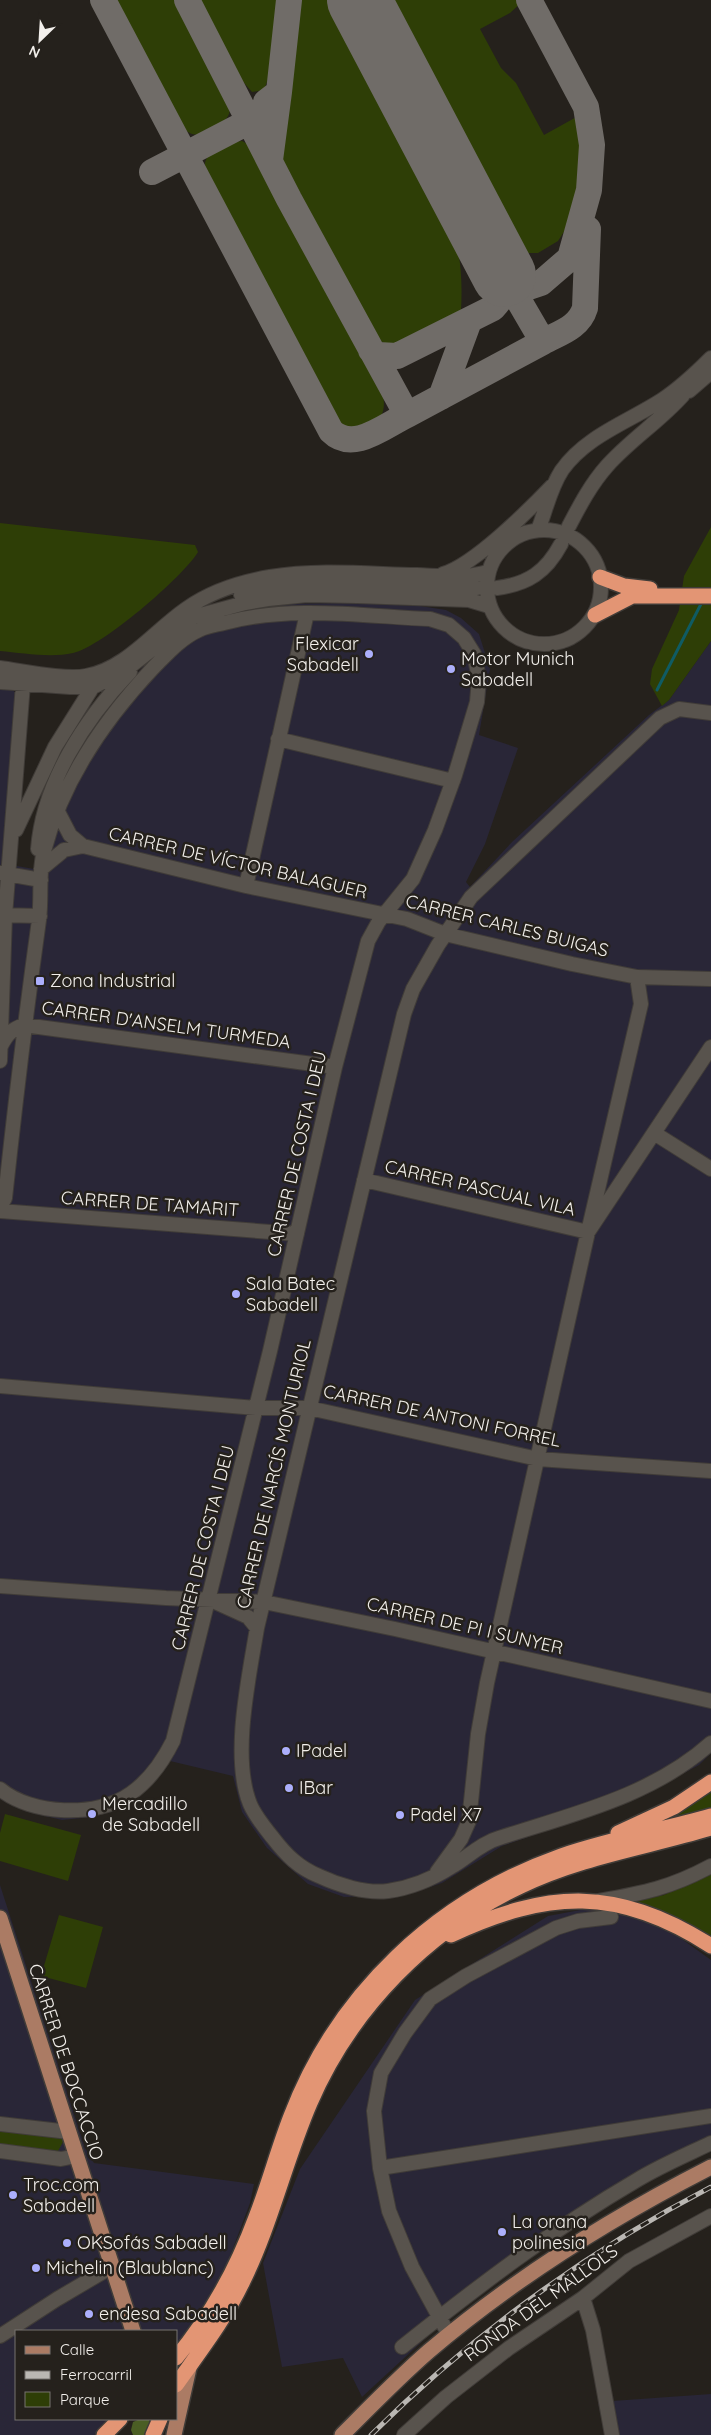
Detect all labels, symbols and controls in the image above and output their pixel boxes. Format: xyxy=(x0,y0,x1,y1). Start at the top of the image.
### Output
north arrow xyxy=(15,15,65,65)
text: N xyxy=(26,41,43,62)
place label: Flexicar Sabadell xyxy=(287,632,359,676)
place label: Motor Munich Sabadell xyxy=(461,647,574,691)
marker: Flexicar Sabadell xyxy=(363,648,375,660)
marker: Motor Munich Sabadell xyxy=(445,663,457,675)
street label: CARRER DE VÍCTOR BALAGUER xyxy=(107,822,370,903)
street label: CARRER CARLES BUIGAS xyxy=(403,889,611,962)
place label: Zona Industrial xyxy=(50,969,175,992)
marker: Zona Industrial xyxy=(34,975,46,987)
street label: CARRER D'ANSELM TURMEDA xyxy=(40,996,292,1053)
street label: CARRER DE COSTA I DEU xyxy=(262,1049,331,1259)
street label: CARRER PASCUAL VILA xyxy=(383,1154,578,1221)
street label: CARRER DE TAMARIT xyxy=(60,1186,240,1221)
place label: Sala Batec Sabadell xyxy=(246,1272,335,1316)
marker: Sala Batec Sabadell xyxy=(230,1288,242,1300)
street label: CARRER DE NARCÍS MONTURIOL xyxy=(231,1336,316,1611)
street label: CARRER DE ANTONI FORREL xyxy=(321,1379,563,1452)
street label: CARRER DE COSTA I DEU xyxy=(166,1443,239,1653)
street label: CARRER DE PI I SUNYER xyxy=(365,1592,566,1659)
place label: IPadel xyxy=(296,1739,347,1762)
marker: IPadel xyxy=(280,1745,292,1757)
place label: IBar xyxy=(299,1776,333,1799)
marker: IBar xyxy=(283,1782,295,1794)
place label: Mercadillo de Sabadell xyxy=(102,1792,200,1836)
place label: Padel X7 xyxy=(410,1803,482,1826)
marker: Mercadillo de Sabadell xyxy=(86,1808,98,1820)
marker: Padel X7 xyxy=(394,1809,406,1821)
street label: CARRER DE BOCCACCIO xyxy=(24,1961,109,2163)
place label: Troc.com Sabadell xyxy=(23,2173,99,2217)
marker: Troc.com Sabadell xyxy=(7,2189,19,2201)
place label: La orana polinesia xyxy=(512,2210,587,2254)
marker: La orana polinesia xyxy=(496,2226,508,2238)
place label: OKSofás Sabadell xyxy=(77,2231,227,2254)
marker: OKSofás Sabadell xyxy=(61,2237,73,2249)
street label: RONDA DEL MALLOLS xyxy=(459,2239,622,2366)
place label: Michelin (Blaublanc) xyxy=(46,2256,214,2279)
marker: Michelin (Blaublanc) xyxy=(30,2262,42,2274)
place label: endesa Sabadell xyxy=(99,2302,237,2325)
marker: endesa Sabadell xyxy=(83,2308,95,2320)
legend xyxy=(15,2330,178,2420)
text: Calle xyxy=(60,2340,94,2359)
text: Ferrocarril xyxy=(60,2365,132,2384)
text: Parque xyxy=(60,2390,110,2409)

